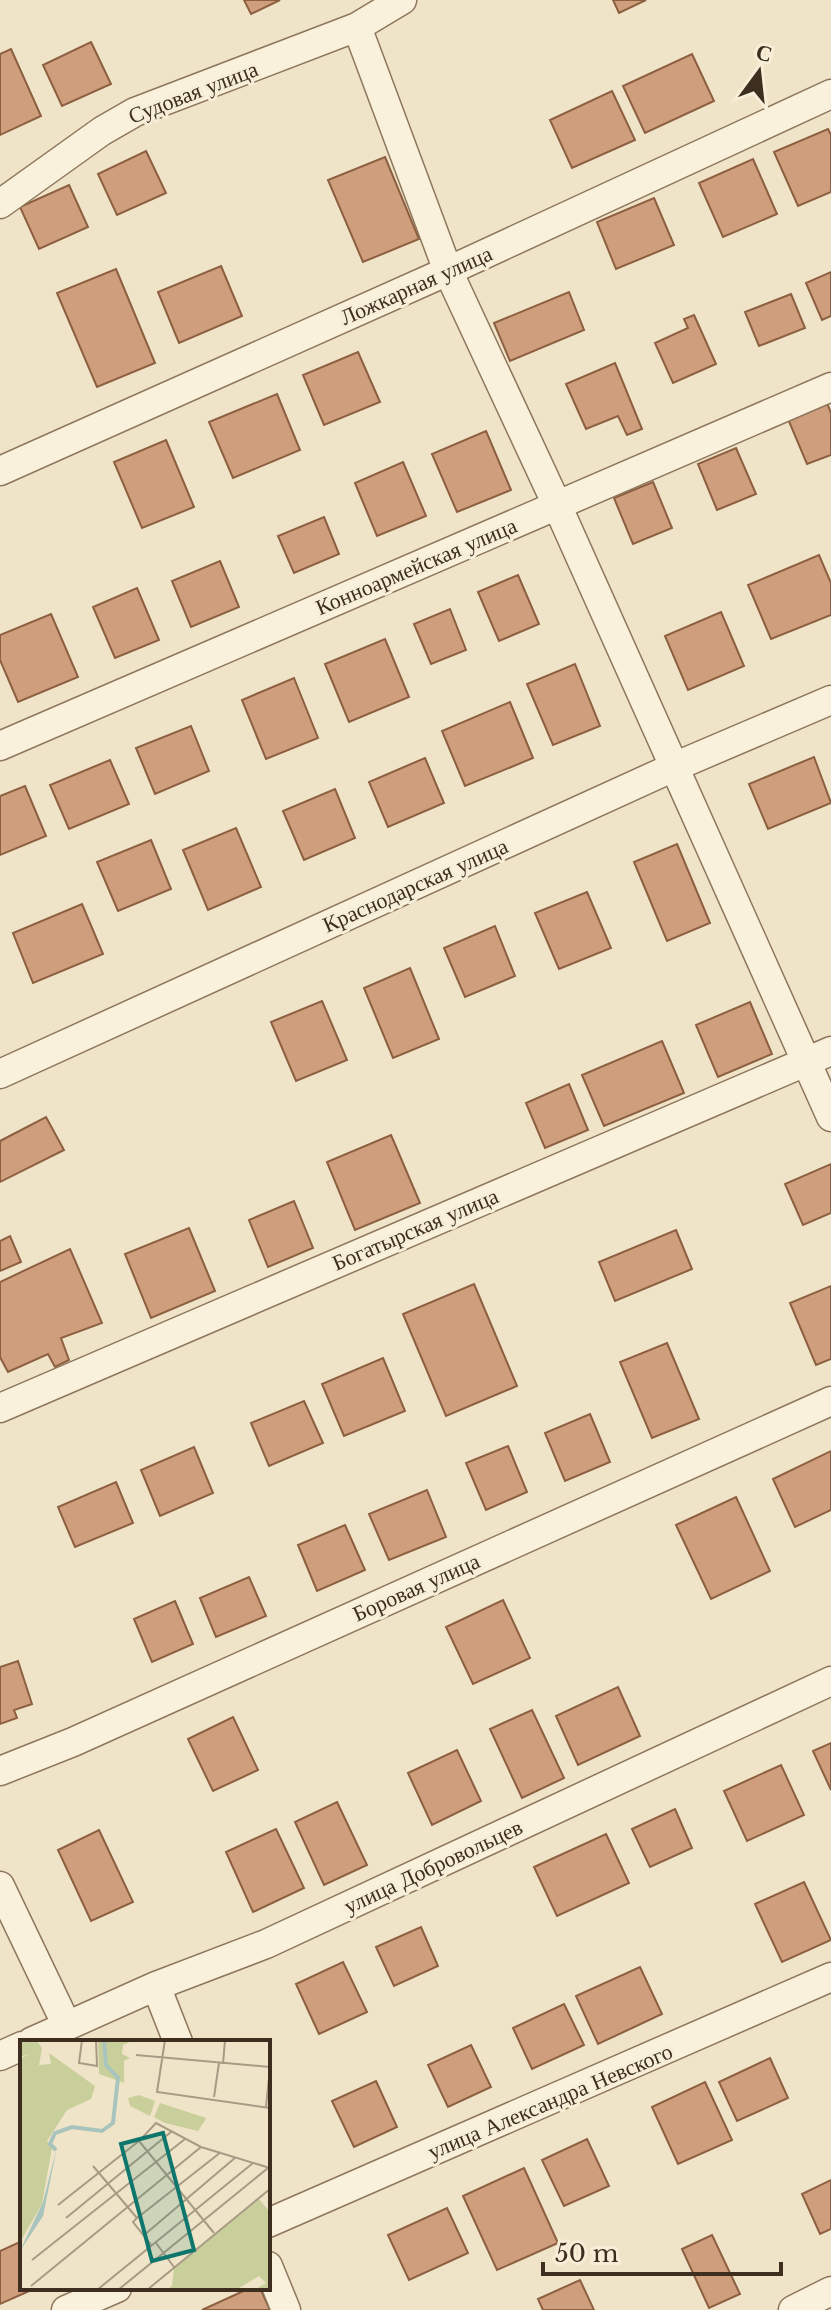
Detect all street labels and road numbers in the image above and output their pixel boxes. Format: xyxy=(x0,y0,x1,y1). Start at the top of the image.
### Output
street label: Судовая улица xyxy=(125,55,262,130)
street label: Ложкарная улица xyxy=(336,240,497,331)
street label: Конноармейская улица xyxy=(312,512,521,621)
street label: Краснодарская улица xyxy=(318,832,512,938)
street label: Богатырская улица xyxy=(328,1182,503,1277)
street label: Боровая улица xyxy=(348,1547,484,1628)
street label: улица Добровольцев xyxy=(340,1813,527,1920)
street label: улица Александра Невского xyxy=(424,2038,677,2165)

